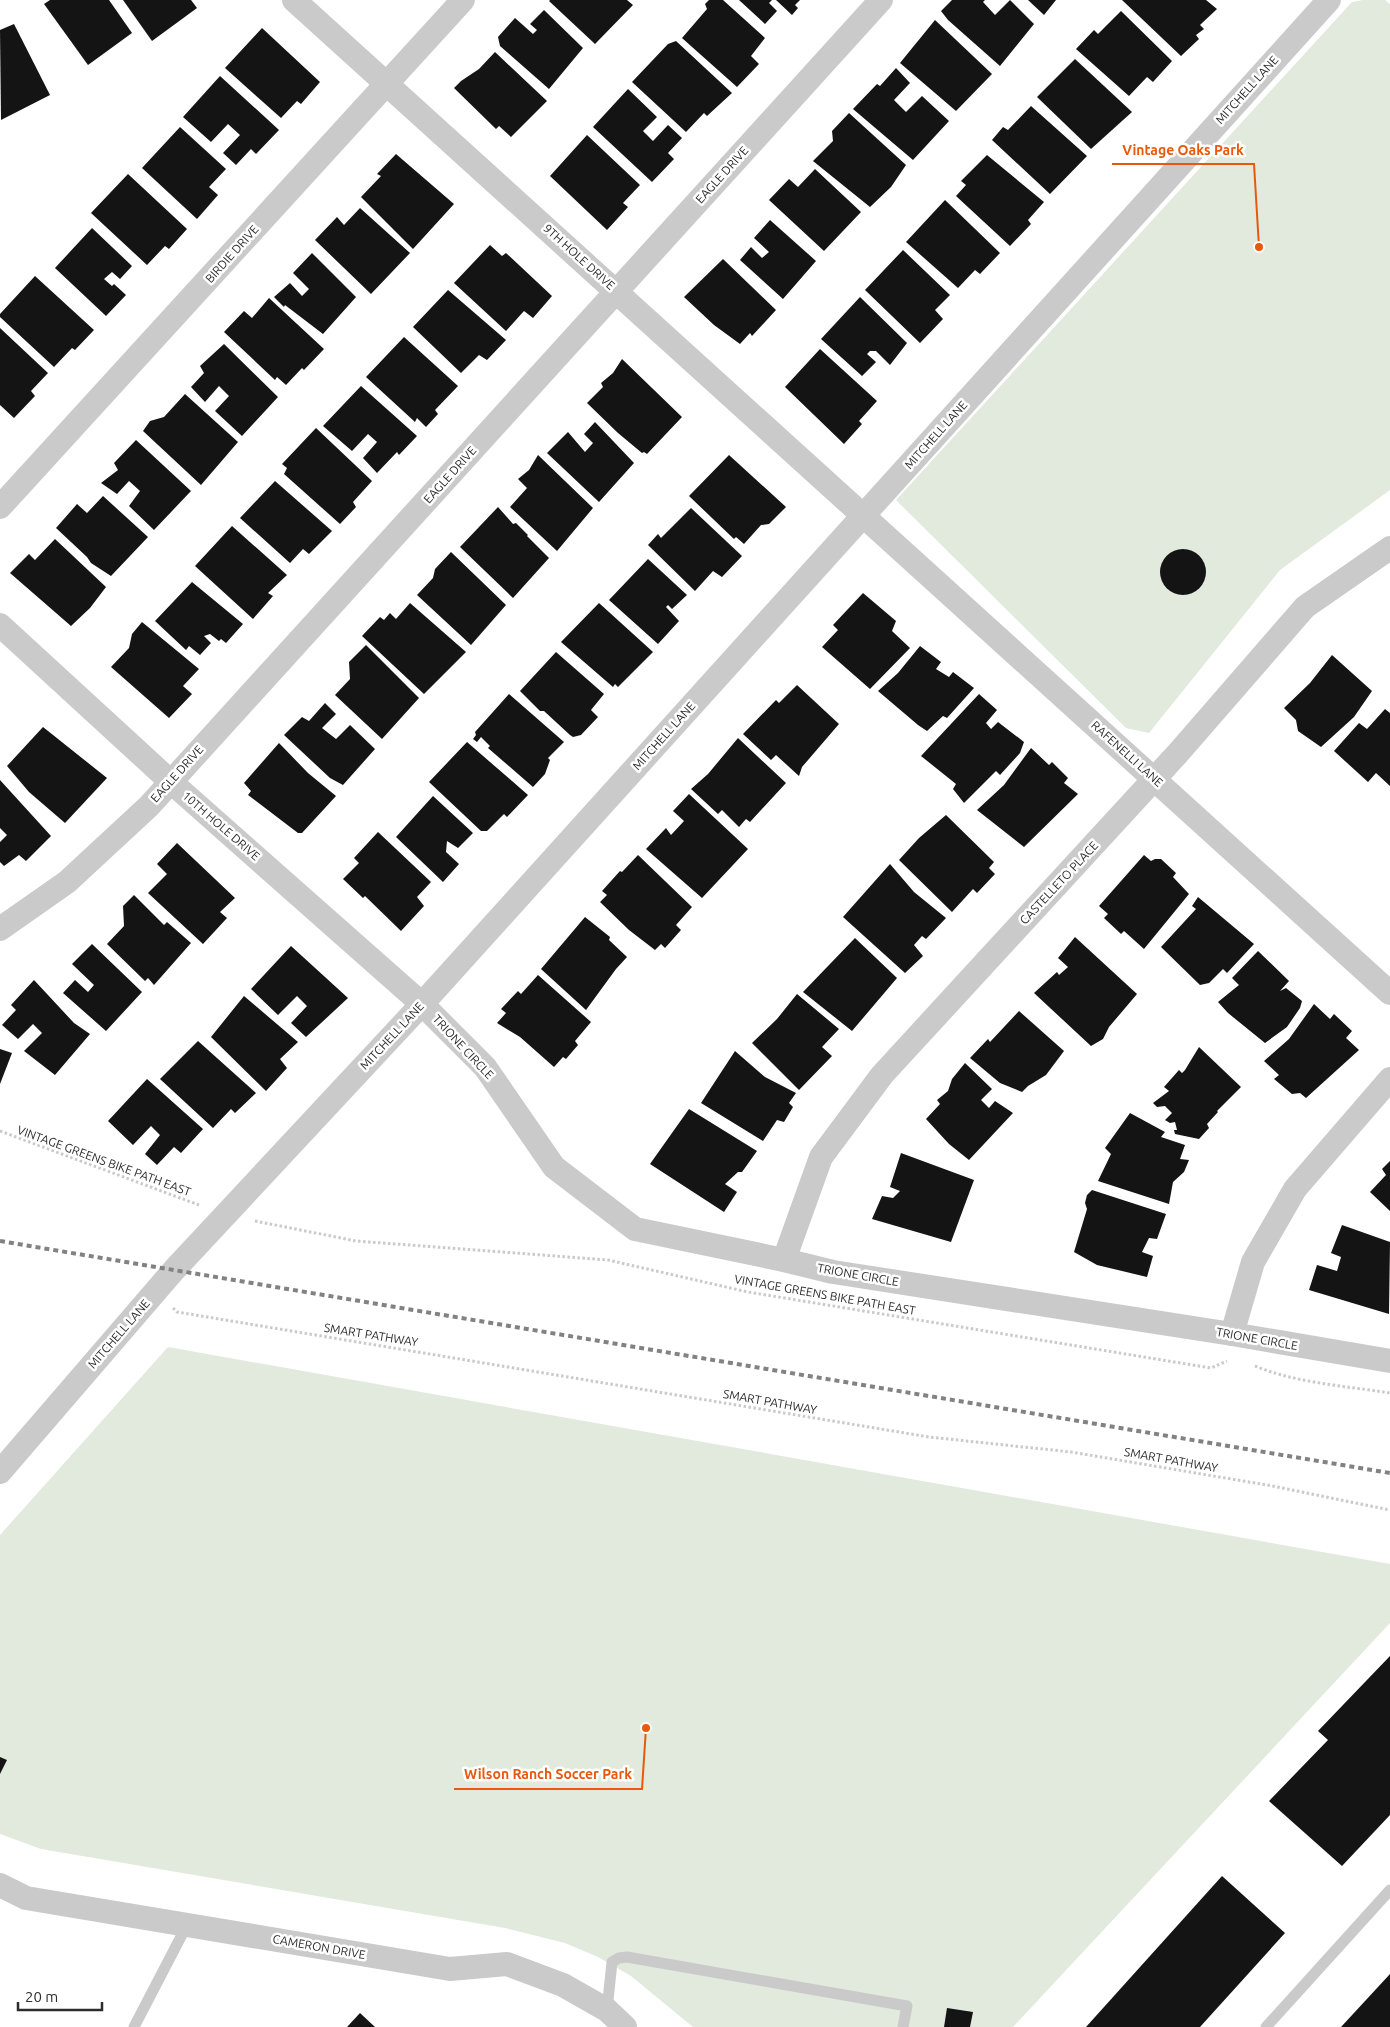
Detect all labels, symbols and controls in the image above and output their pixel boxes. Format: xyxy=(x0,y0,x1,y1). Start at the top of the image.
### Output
street label: MITCHELL LANE xyxy=(1213,53,1281,126)
callout: Vintage Oaks Park xyxy=(1112,135,1254,164)
text: Vintage Oaks Park xyxy=(1122,142,1244,158)
street label: EAGLE DRIVE xyxy=(693,144,751,206)
street label: 9TH HOLE DRIVE xyxy=(541,221,618,292)
street label: BIRDIE DRIVE xyxy=(203,222,261,285)
street label: MITCHELL LANE xyxy=(902,398,970,471)
street label: EAGLE DRIVE xyxy=(421,444,479,506)
street label: MITCHELL LANE xyxy=(630,699,698,772)
street label: RAFENELLI LANE xyxy=(1089,718,1166,789)
street label: EAGLE DRIVE xyxy=(148,743,206,805)
street label: 10TH HOLE DRIVE xyxy=(180,789,263,863)
street label: CASTELLETO PLACE xyxy=(1017,838,1100,927)
street label: MITCHELL LANE xyxy=(357,999,426,1072)
street label: TRIONE CIRCLE xyxy=(430,1012,496,1081)
street label: VINTAGE GREENS BIKE PATH EAST xyxy=(16,1123,193,1198)
street label: TRIONE CIRCLE xyxy=(816,1261,900,1288)
street label: VINTAGE GREENS BIKE PATH EAST xyxy=(733,1272,917,1317)
street label: MITCHELL LANE xyxy=(85,1296,152,1371)
street label: SMART PATHWAY xyxy=(323,1321,419,1348)
street label: TRIONE CIRCLE xyxy=(1215,1325,1299,1352)
street label: SMART PATHWAY xyxy=(722,1387,818,1416)
street label: SMART PATHWAY xyxy=(1123,1445,1219,1474)
callout: Wilson Ranch Soccer Park xyxy=(454,1760,642,1789)
text: Wilson Ranch Soccer Park xyxy=(464,1766,632,1782)
street label: CAMERON DRIVE xyxy=(272,1932,367,1961)
scale bar xyxy=(18,1980,101,2012)
text: 20 m xyxy=(25,1988,58,2005)

